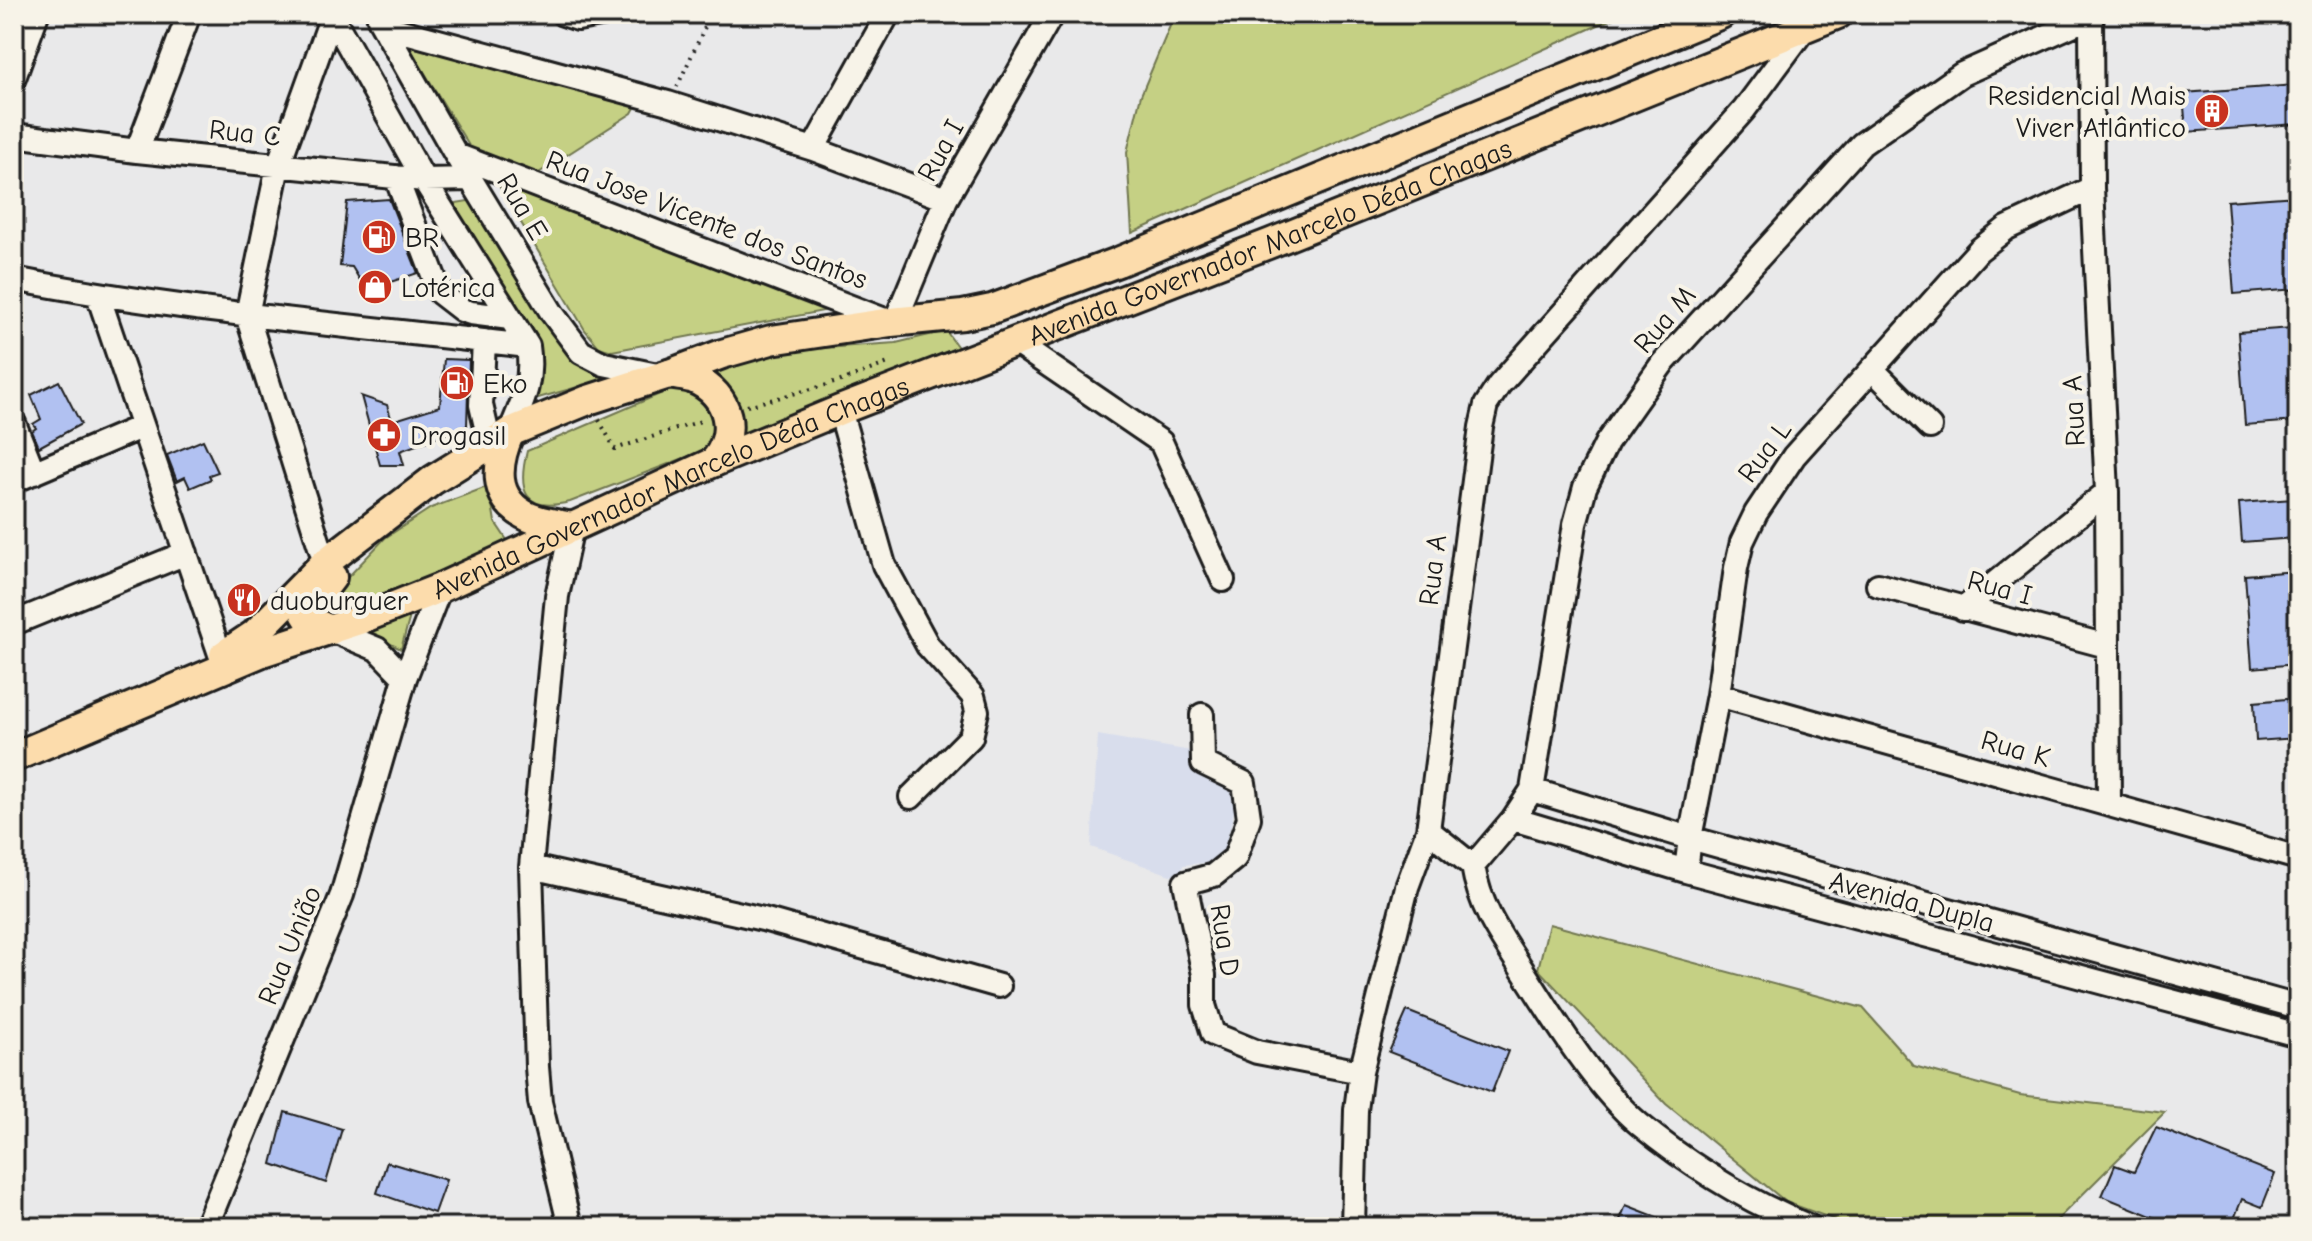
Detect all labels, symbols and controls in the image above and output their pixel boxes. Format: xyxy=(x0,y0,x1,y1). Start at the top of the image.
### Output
place label: Residencial Mais Viver Atlântico xyxy=(1988,80,2186,144)
building icon: Residencial Mais Viver Atlântico xyxy=(2193,92,2231,130)
street label: Rua C xyxy=(207,113,282,153)
street label: Rua I xyxy=(911,114,971,187)
street label: Avenida Governador Marcelo Déda Chagas xyxy=(1024,133,1516,352)
street label: Rua Jose Vicente dos Santos xyxy=(542,144,872,296)
street label: Rua E xyxy=(490,168,554,245)
fuel station icon: BR xyxy=(360,218,398,256)
place label: BR xyxy=(405,222,439,254)
shop icon: Lotérica xyxy=(356,268,394,306)
place label: Lotérica xyxy=(401,272,496,304)
street label: Rua M xyxy=(1627,280,1703,360)
fuel station icon: Eko xyxy=(438,364,476,402)
place label: Eko xyxy=(483,368,528,400)
street label: Avenida Governador Marcelo Déda Chagas xyxy=(427,370,913,606)
street label: Rua A xyxy=(2056,375,2092,447)
street label: Rua L xyxy=(1731,415,1798,489)
pharmacy icon: Drogasil xyxy=(365,416,403,454)
place label: Drogasil xyxy=(410,420,507,452)
street label: Rua A xyxy=(1413,533,1453,607)
street label: Rua I xyxy=(1964,564,2036,612)
restaurant icon: duoburguer xyxy=(225,581,263,619)
place label: duoburguer xyxy=(270,585,408,617)
street label: Rua K xyxy=(1977,724,2054,774)
street label: Avenida Dupla xyxy=(1826,865,1998,939)
street label: Rua União xyxy=(252,881,328,1009)
street label: Rua D xyxy=(1204,902,1246,978)

